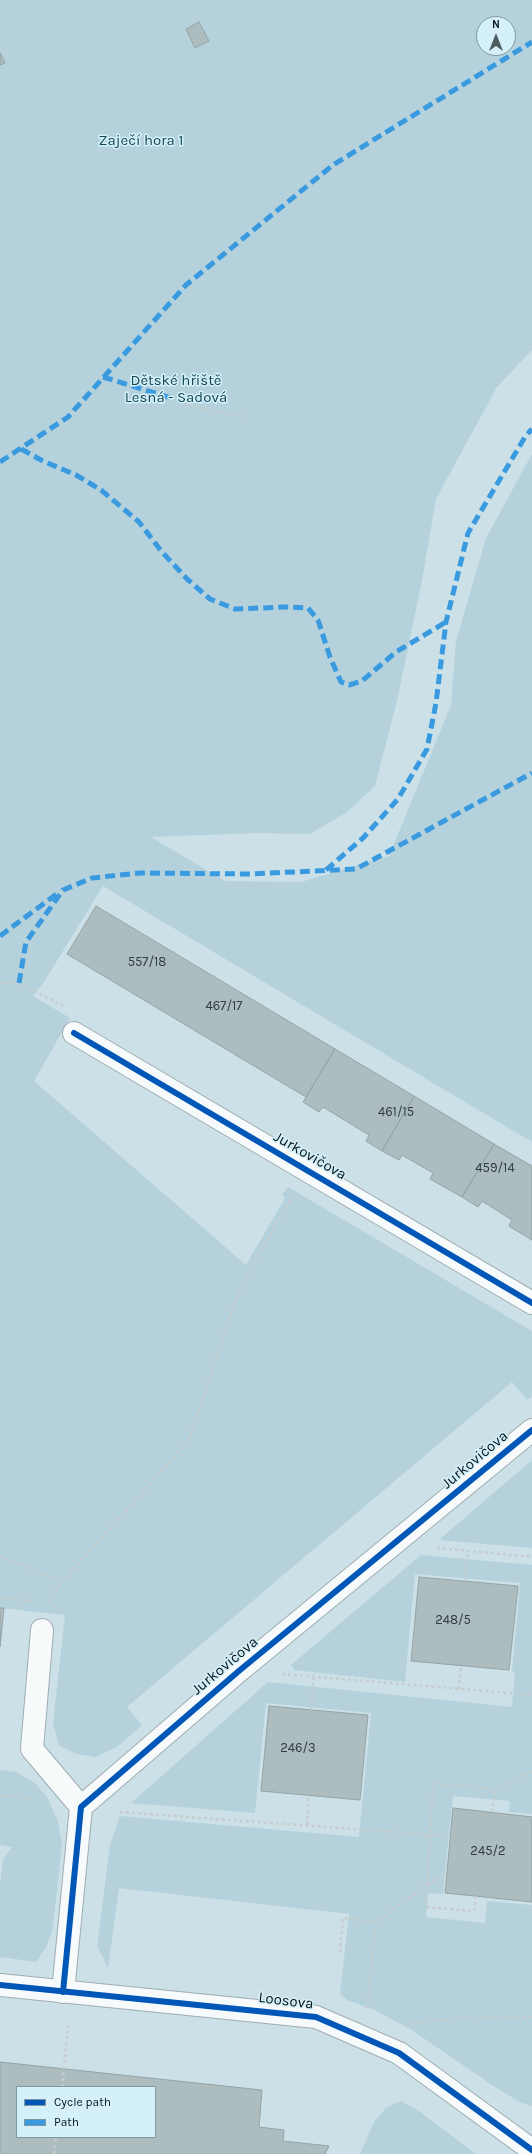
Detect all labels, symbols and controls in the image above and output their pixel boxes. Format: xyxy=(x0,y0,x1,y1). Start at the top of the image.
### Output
north arrow xyxy=(476,16,516,56)
text: N xyxy=(492,18,500,31)
park label: Zaječí hora 1 xyxy=(99,132,183,150)
park label: Dětské hřiště Lesná - Sadová xyxy=(125,372,227,407)
house number: 557/18 xyxy=(128,954,166,970)
house number: 467/17 xyxy=(206,998,242,1014)
house number: 461/15 xyxy=(378,1104,414,1120)
street label: Jurkovičova xyxy=(270,1128,350,1184)
house number: 459/14 xyxy=(475,1160,515,1176)
street label: Jurkovičova xyxy=(438,1427,512,1493)
house number: 248/5 xyxy=(435,1612,471,1628)
street label: Jurkovičova xyxy=(188,1633,262,1699)
house number: 246/3 xyxy=(280,1740,316,1756)
house number: 245/2 xyxy=(470,1843,506,1859)
street label: Loosova xyxy=(257,1989,315,2013)
legend xyxy=(16,2086,156,2138)
text: Cycle path xyxy=(54,2095,111,2109)
text: Path xyxy=(54,2115,79,2129)

